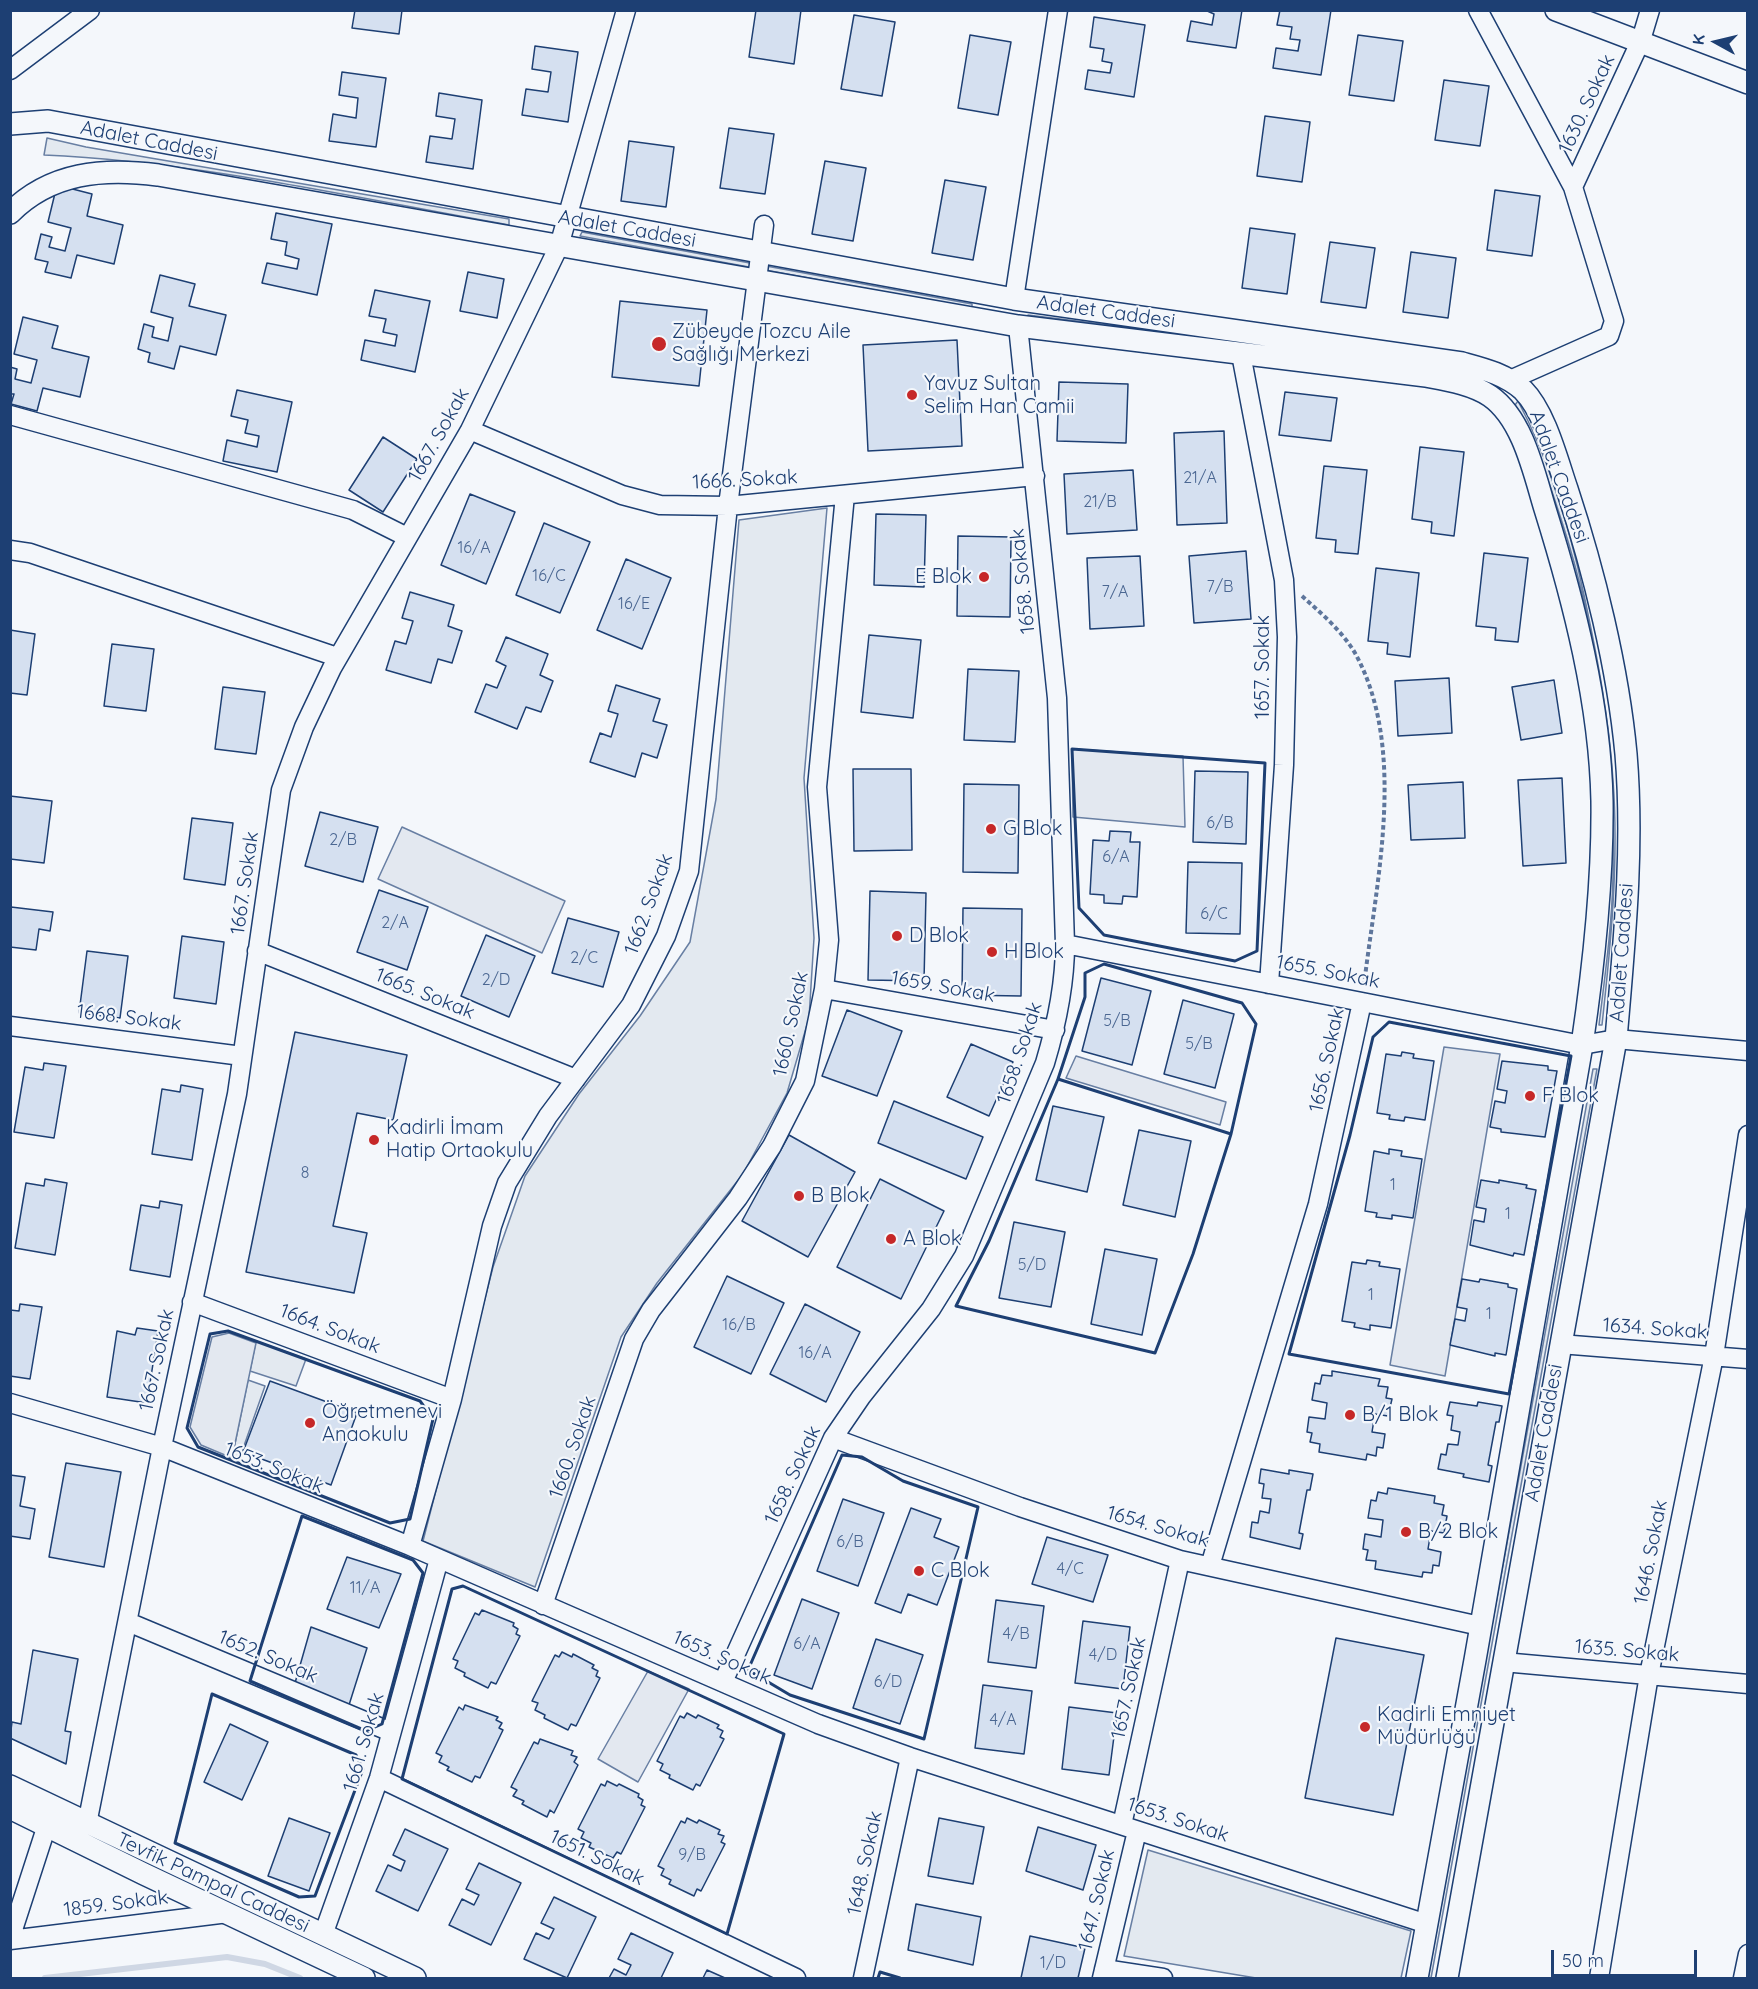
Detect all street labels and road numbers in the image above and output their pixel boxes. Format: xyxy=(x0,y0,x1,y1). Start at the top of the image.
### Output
street label: 1630. Sokak xyxy=(1554,51,1620,157)
street label: Adalet Caddesi xyxy=(78,116,220,166)
street label: Adalet Caddesi xyxy=(556,205,698,253)
street label: Adalet Caddesi xyxy=(1035,290,1177,334)
street label: 1667. Sokak xyxy=(403,384,475,486)
street label: Adalet Caddesi xyxy=(1524,407,1594,547)
street label: 1666. Sokak xyxy=(692,465,798,495)
street label: 1658. Sokak xyxy=(1006,527,1040,635)
street label: 1657. Sokak xyxy=(1251,615,1275,719)
street label: 1667. Sokak xyxy=(226,830,264,936)
street label: 1662. Sokak xyxy=(620,850,678,958)
street label: Adalet Caddesi xyxy=(1605,883,1639,1023)
street label: 1655. Sokak xyxy=(1274,950,1382,994)
street label: 1665. Sokak xyxy=(372,963,478,1025)
street label: 1659. Sokak xyxy=(889,966,997,1008)
street label: 1660. Sokak xyxy=(768,969,814,1079)
street label: 1658. Sokak xyxy=(992,999,1048,1107)
street label: 1668. Sokak xyxy=(75,1000,183,1036)
street label: 1656. Sokak xyxy=(1304,1006,1350,1114)
street label: 1664. Sokak xyxy=(276,1299,384,1359)
street label: 1667. Sokak xyxy=(134,1307,180,1413)
street label: 1634. Sokak xyxy=(1602,1313,1708,1345)
street label: Adalet Caddesi xyxy=(1520,1362,1568,1504)
street label: 1660. Sokak xyxy=(544,1393,602,1501)
street label: 1658. Sokak xyxy=(760,1422,826,1528)
street label: 1653. Sokak xyxy=(221,1437,327,1499)
street label: 1646. Sokak xyxy=(1629,1498,1673,1606)
street label: 1654. Sokak xyxy=(1104,1501,1212,1553)
street label: 1652. Sokak xyxy=(215,1625,321,1689)
street label: 1653. Sokak xyxy=(669,1626,775,1690)
street label: 1635. Sokak xyxy=(1574,1634,1680,1668)
street label: 1657. Sokak xyxy=(1106,1635,1152,1741)
street label: 1661. Sokak xyxy=(338,1690,390,1794)
street label: 1653. Sokak xyxy=(1124,1792,1232,1848)
street label: 1648. Sokak xyxy=(842,1809,888,1917)
street label: 1651. Sokak xyxy=(546,1825,648,1891)
street label: Tevfik Pampal Caddesi xyxy=(113,1828,313,1938)
street label: 1647. Sokak xyxy=(1074,1847,1120,1953)
street label: 1859. Sokak xyxy=(62,1886,170,1922)

